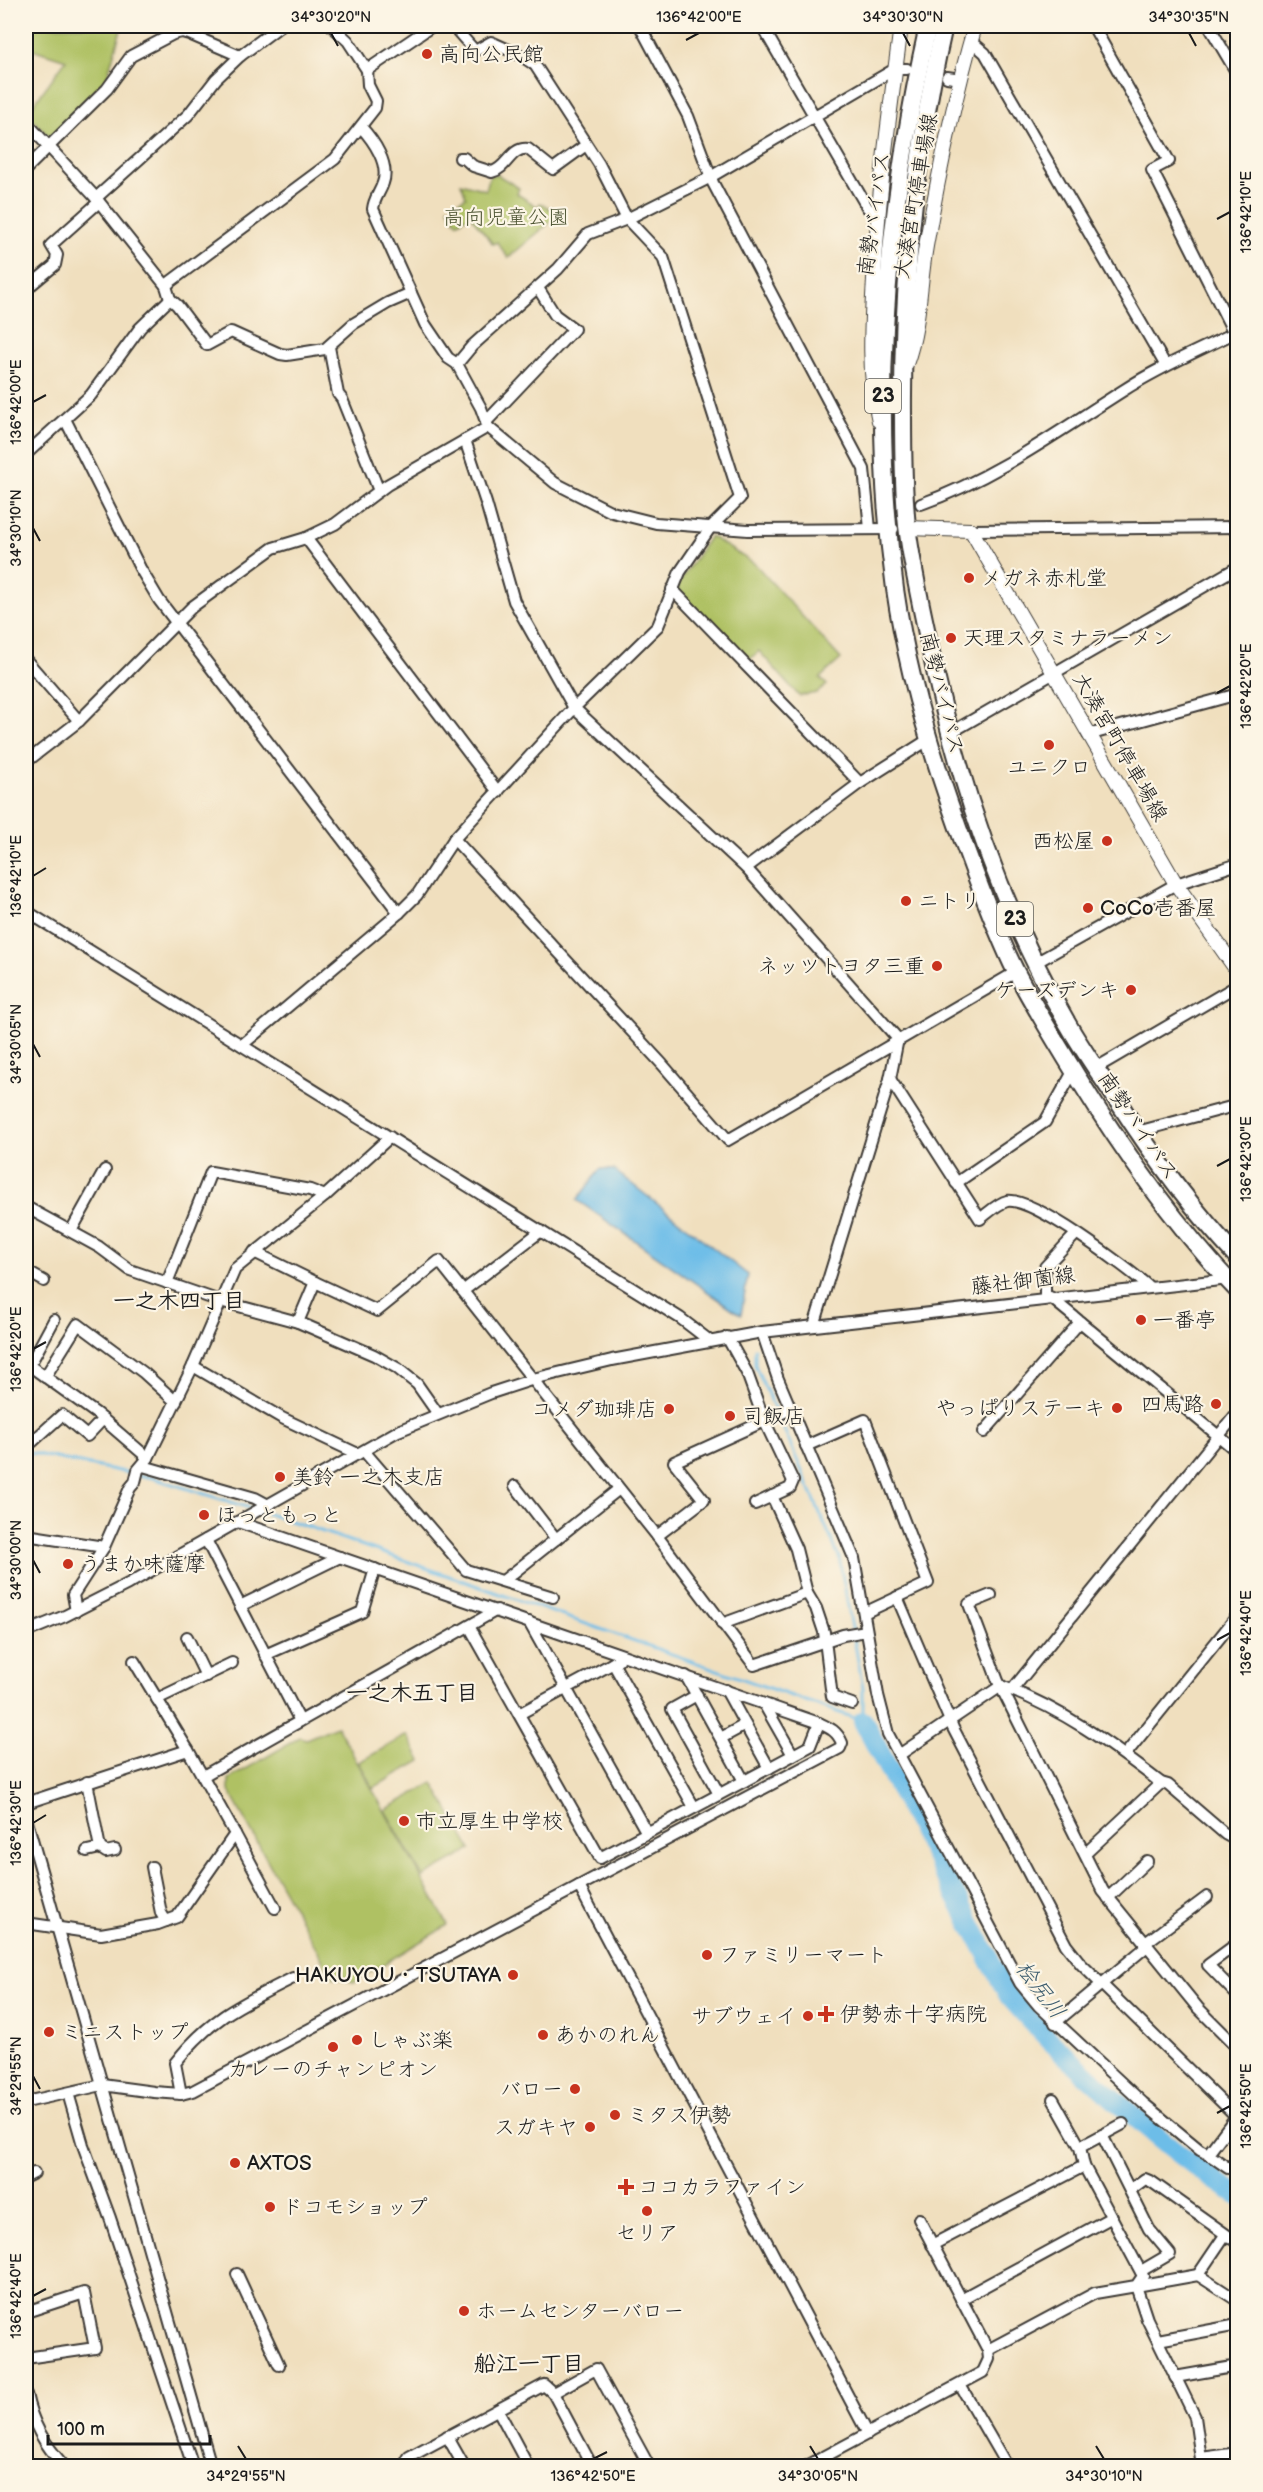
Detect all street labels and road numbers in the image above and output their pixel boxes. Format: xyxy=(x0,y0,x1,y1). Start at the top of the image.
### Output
street label: 大湊宮町停車場線 xyxy=(889,111,943,281)
street label: 南勢バイパス xyxy=(853,150,895,278)
road number: 23 xyxy=(865,379,901,413)
street label: 南勢バイパス xyxy=(915,629,969,757)
street label: 大湊宮町停車場線 xyxy=(1067,668,1173,826)
road number: 23 xyxy=(997,902,1033,936)
street label: 南勢バイパス xyxy=(1093,1067,1183,1185)
street label: 藤社御薗線 xyxy=(969,1262,1077,1300)

